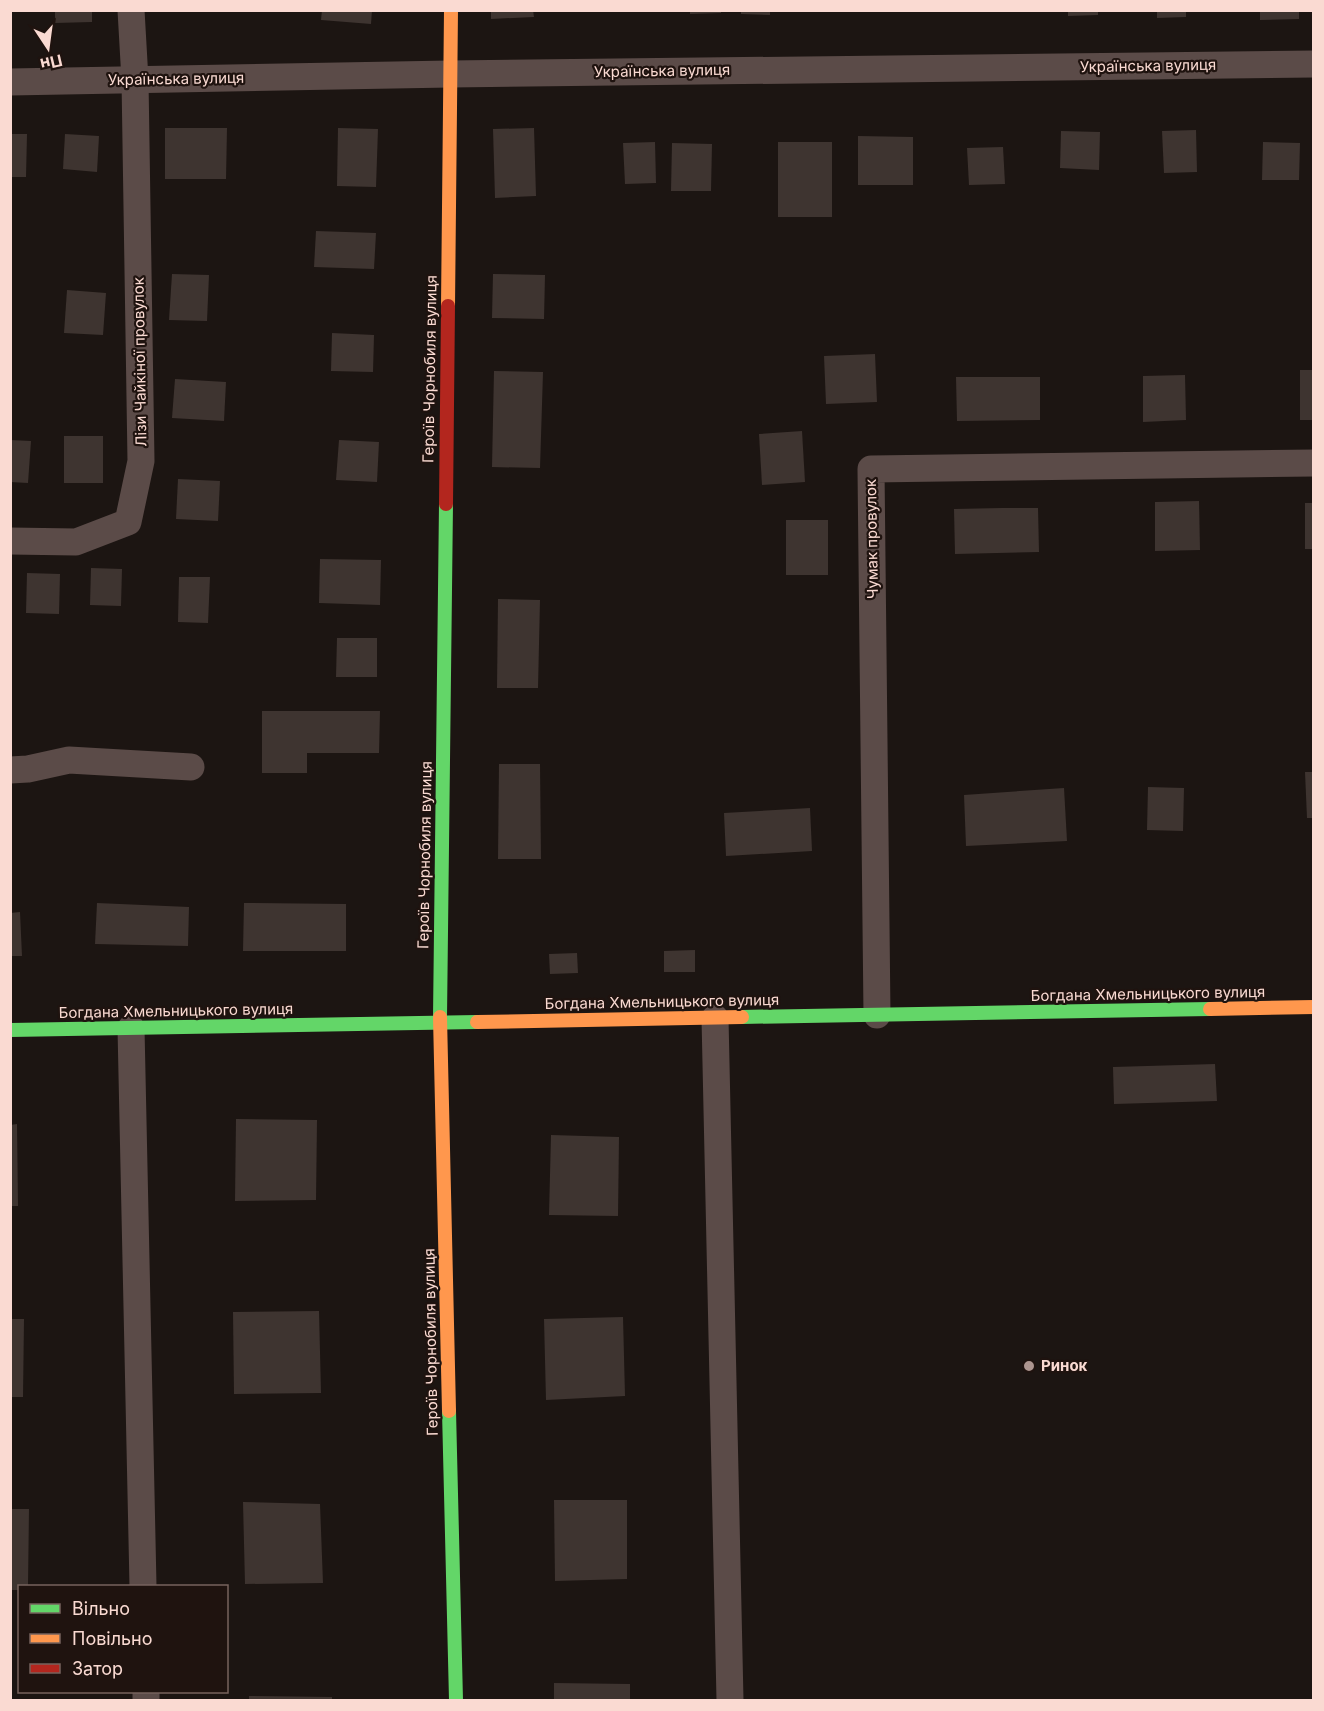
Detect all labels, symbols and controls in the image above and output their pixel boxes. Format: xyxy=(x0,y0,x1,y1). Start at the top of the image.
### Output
north arrow xyxy=(18,18,78,78)
text: Пн xyxy=(38,50,64,75)
street label: Українська вулиця xyxy=(1080,55,1216,76)
street label: Українська вулиця xyxy=(594,60,730,81)
street label: Українська вулиця xyxy=(108,68,244,89)
street label: Героїв Чорнобиля вулиця xyxy=(418,275,441,463)
street label: Лізи Чайкіної провулок xyxy=(129,277,150,447)
street label: Чумак провулок xyxy=(861,479,882,599)
street label: Героїв Чорнобиля вулиця xyxy=(413,761,436,949)
street label: Богдана Хмельницького вулиця xyxy=(1031,982,1265,1005)
street label: Богдана Хмельницького вулиця xyxy=(545,990,779,1013)
street label: Богдана Хмельницького вулиця xyxy=(59,999,293,1022)
street label: Героїв Чорнобиля вулиця xyxy=(419,1248,442,1436)
place label: Ринок xyxy=(1041,1356,1088,1375)
marker: Ринок xyxy=(1022,1359,1036,1373)
legend xyxy=(18,1585,228,1693)
text: Вільно xyxy=(72,1598,130,1619)
text: Повільно xyxy=(72,1628,153,1649)
text: Затор xyxy=(72,1658,123,1679)

